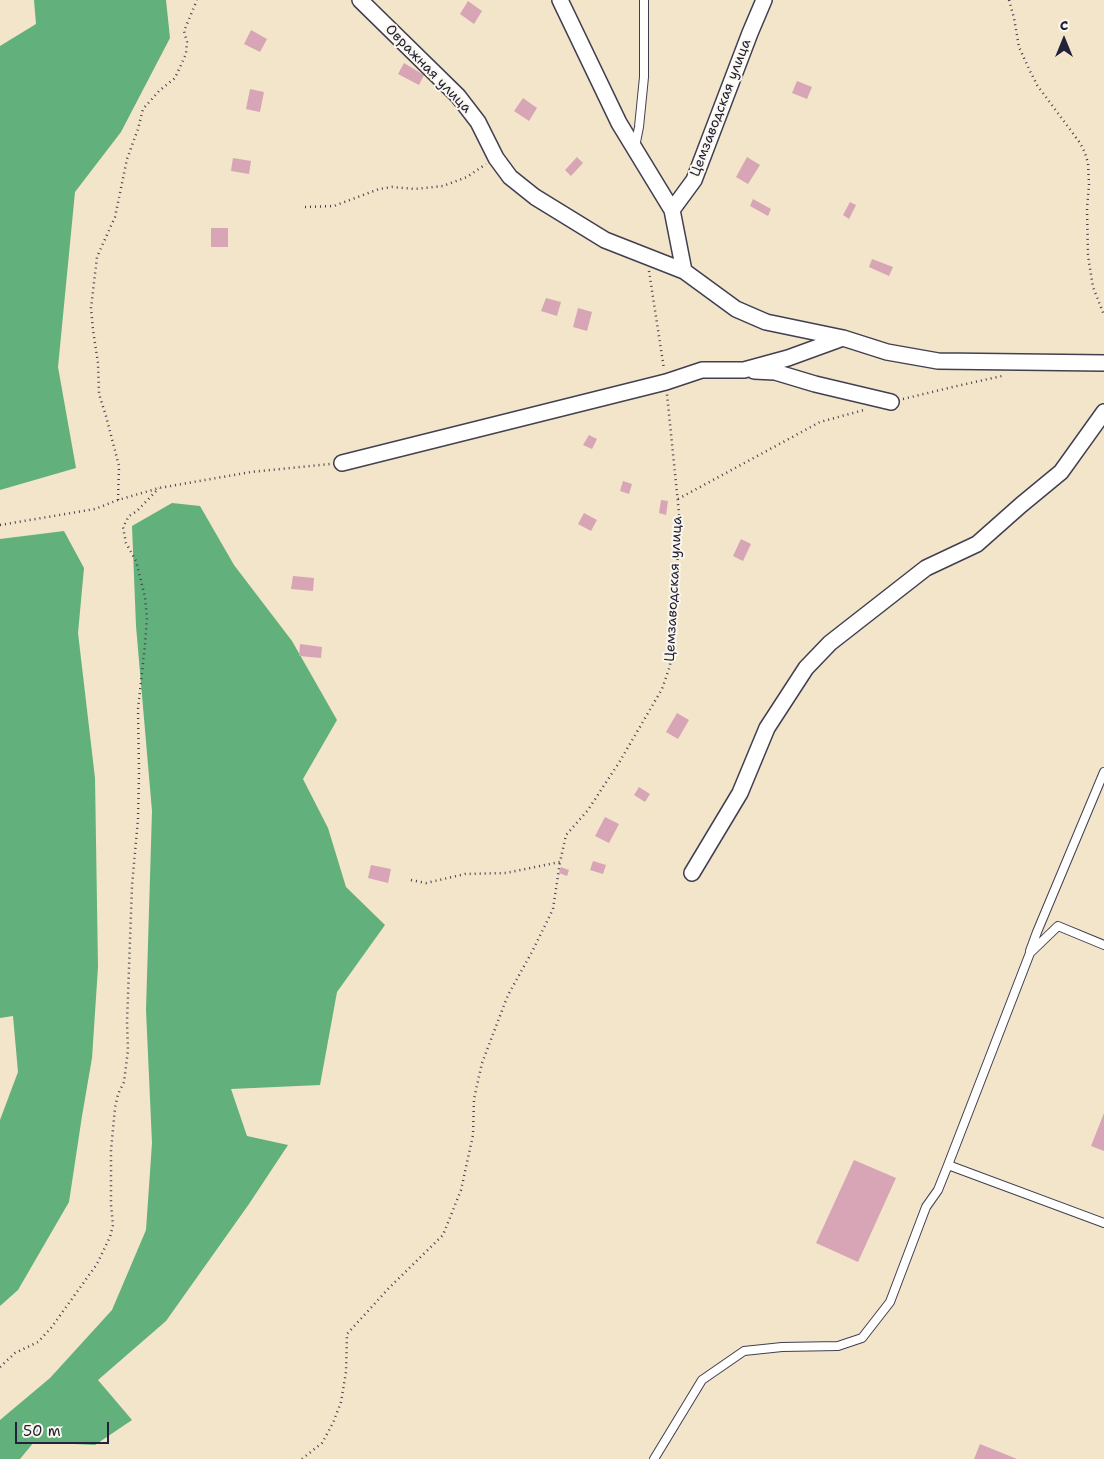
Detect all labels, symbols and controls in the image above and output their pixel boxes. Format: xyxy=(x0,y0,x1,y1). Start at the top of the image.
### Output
north arrow xyxy=(1039,15,1089,65)
text: С xyxy=(1060,16,1068,34)
street label: Овражная улица xyxy=(381,21,475,117)
street label: Цемзаводская улица xyxy=(687,37,755,179)
street label: Цемзаводская улица xyxy=(662,516,686,662)
scale bar xyxy=(18,1412,111,1444)
text: 50 m xyxy=(23,1421,61,1441)

